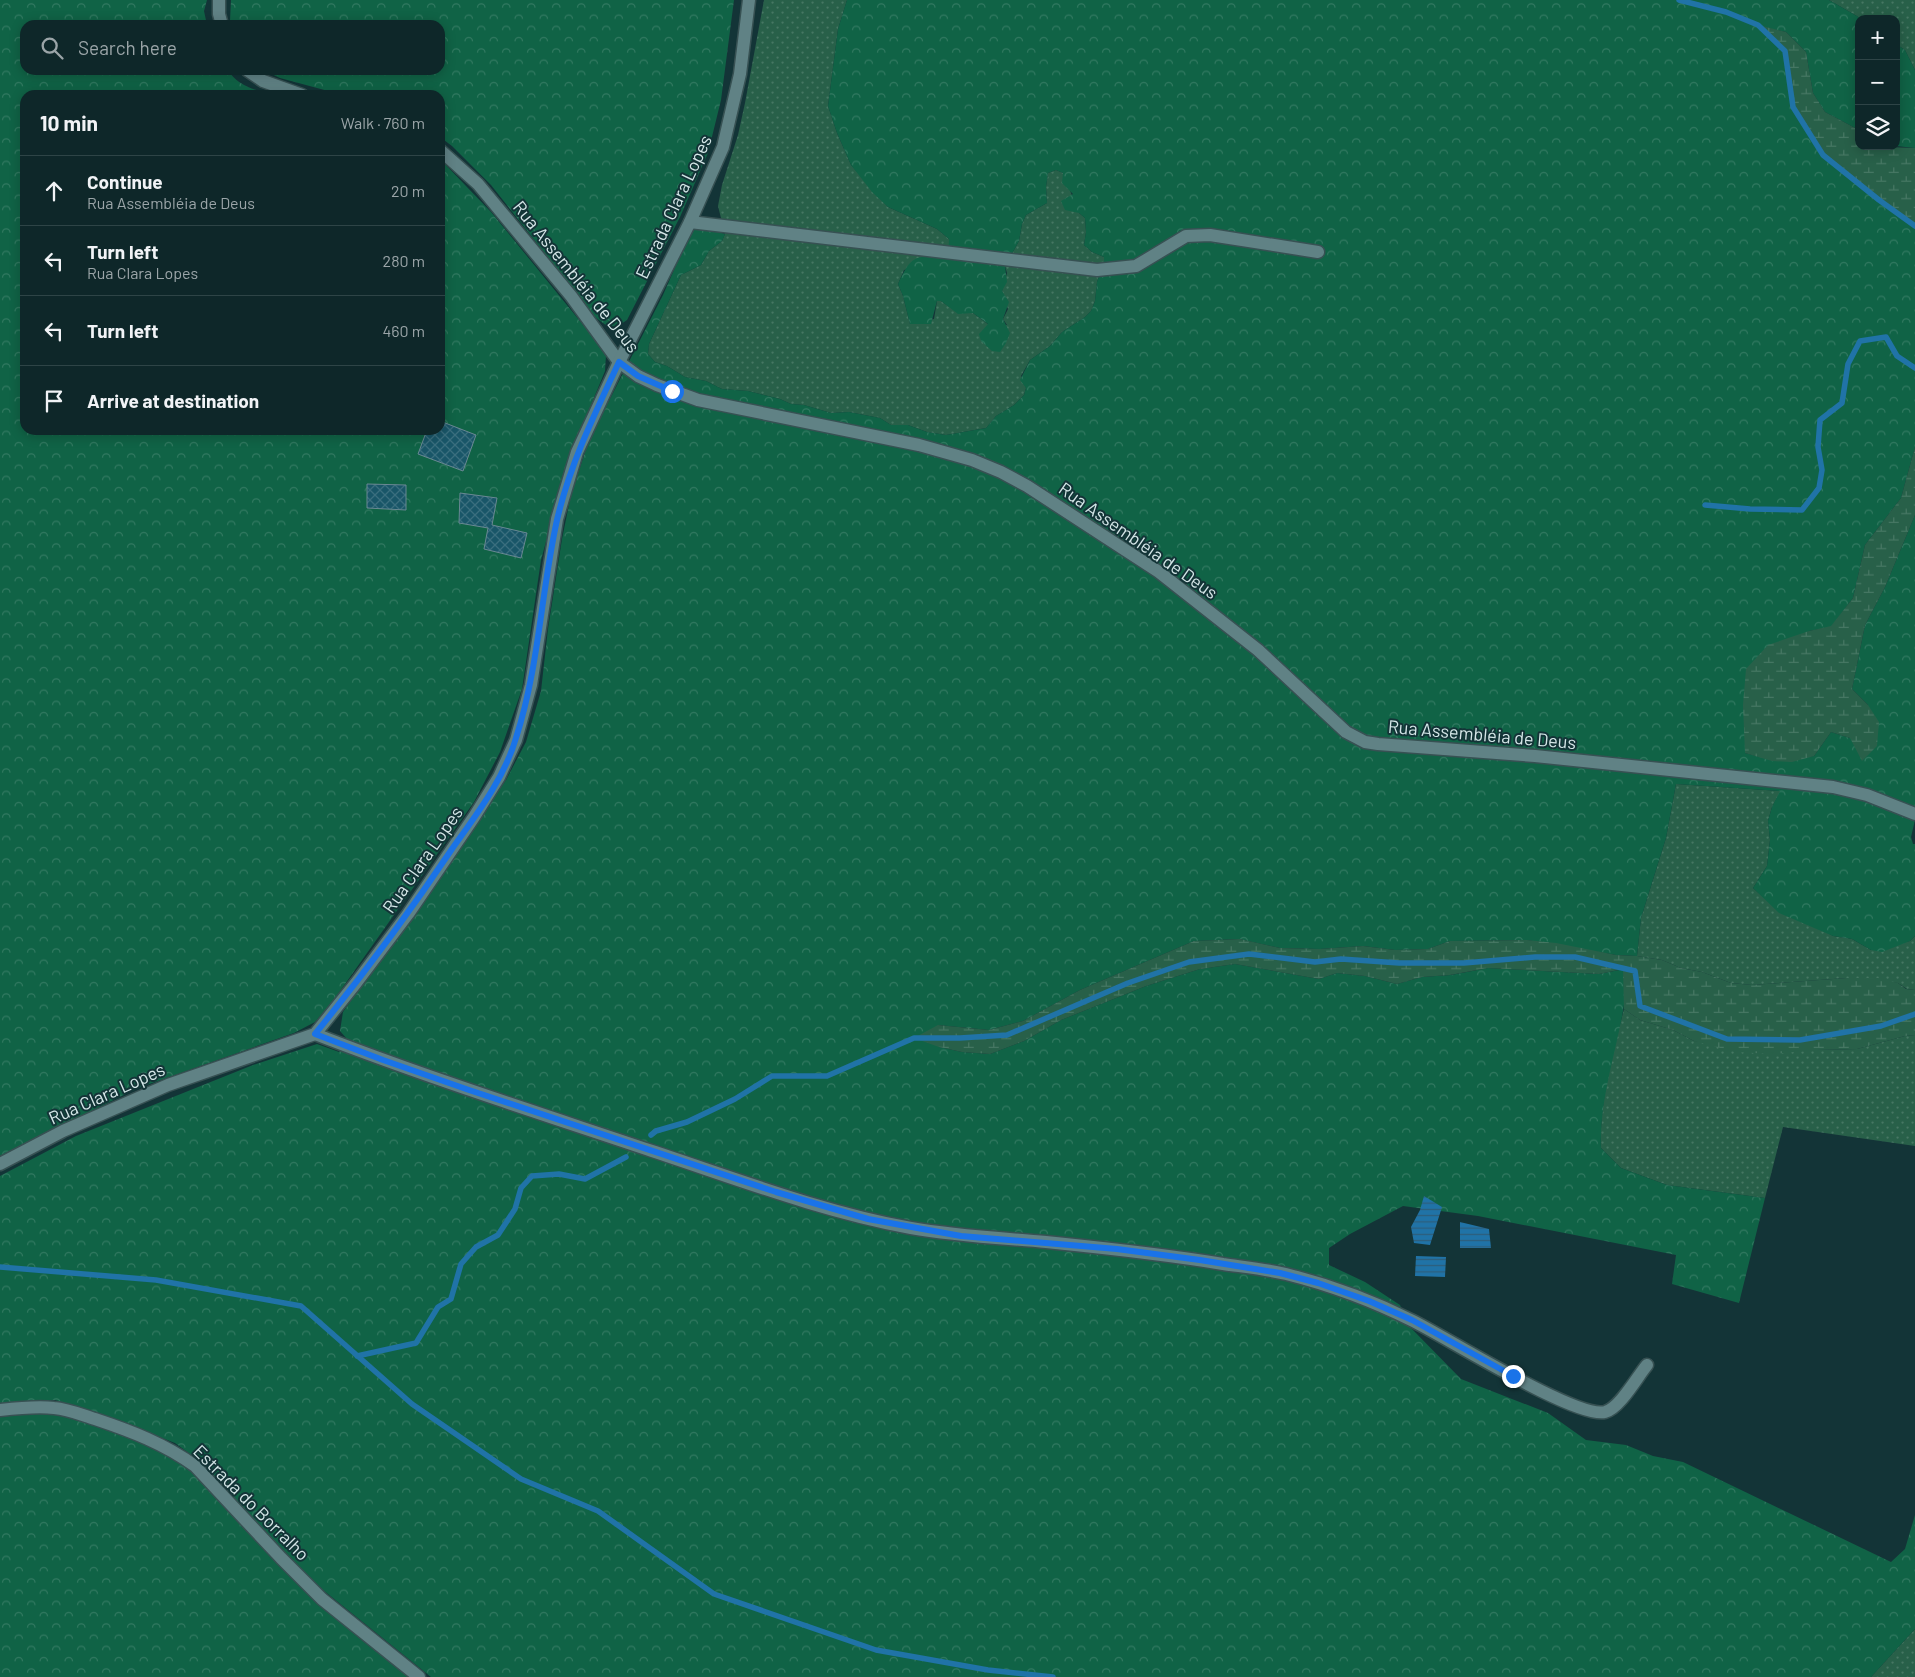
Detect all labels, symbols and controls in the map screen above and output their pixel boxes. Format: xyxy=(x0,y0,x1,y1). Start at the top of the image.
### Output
map controls xyxy=(1855,15,1900,150)
button: + xyxy=(1855,15,1900,60)
search box xyxy=(20,20,445,75)
icon: search xyxy=(38,34,66,62)
text: Search here xyxy=(78,36,177,59)
button: − xyxy=(1855,60,1900,105)
button: layers xyxy=(1855,105,1900,150)
text: 10 min xyxy=(40,110,98,135)
text: Walk · 760 m xyxy=(341,113,425,132)
street label: Estrada Clara Lopes xyxy=(630,131,716,282)
text: Continue xyxy=(87,170,163,193)
icon: ahead xyxy=(40,177,68,205)
text: 20 m xyxy=(391,181,425,200)
text: Rua Assembléia de Deus xyxy=(87,193,255,212)
street label: Rua Assembléia de Deus xyxy=(509,196,645,357)
text: Turn left xyxy=(87,240,158,263)
icon: left xyxy=(40,247,68,275)
text: 280 m xyxy=(383,251,425,270)
text: Rua Clara Lopes xyxy=(87,263,198,282)
icon: left xyxy=(40,317,68,345)
text: Turn left xyxy=(87,319,158,342)
text: 460 m xyxy=(382,321,425,340)
route start xyxy=(661,380,684,403)
icon: arrive xyxy=(40,387,68,415)
text: Arrive at destination xyxy=(87,389,259,412)
street label: Rua Assembléia de Deus xyxy=(1055,477,1222,603)
street label: Rua Assembléia de Deus xyxy=(1387,715,1577,753)
street label: Rua Clara Lopes xyxy=(377,802,467,917)
street label: Rua Clara Lopes xyxy=(45,1058,168,1129)
route end xyxy=(1502,1365,1525,1388)
street label: Estrada do Borralho xyxy=(189,1440,314,1565)

